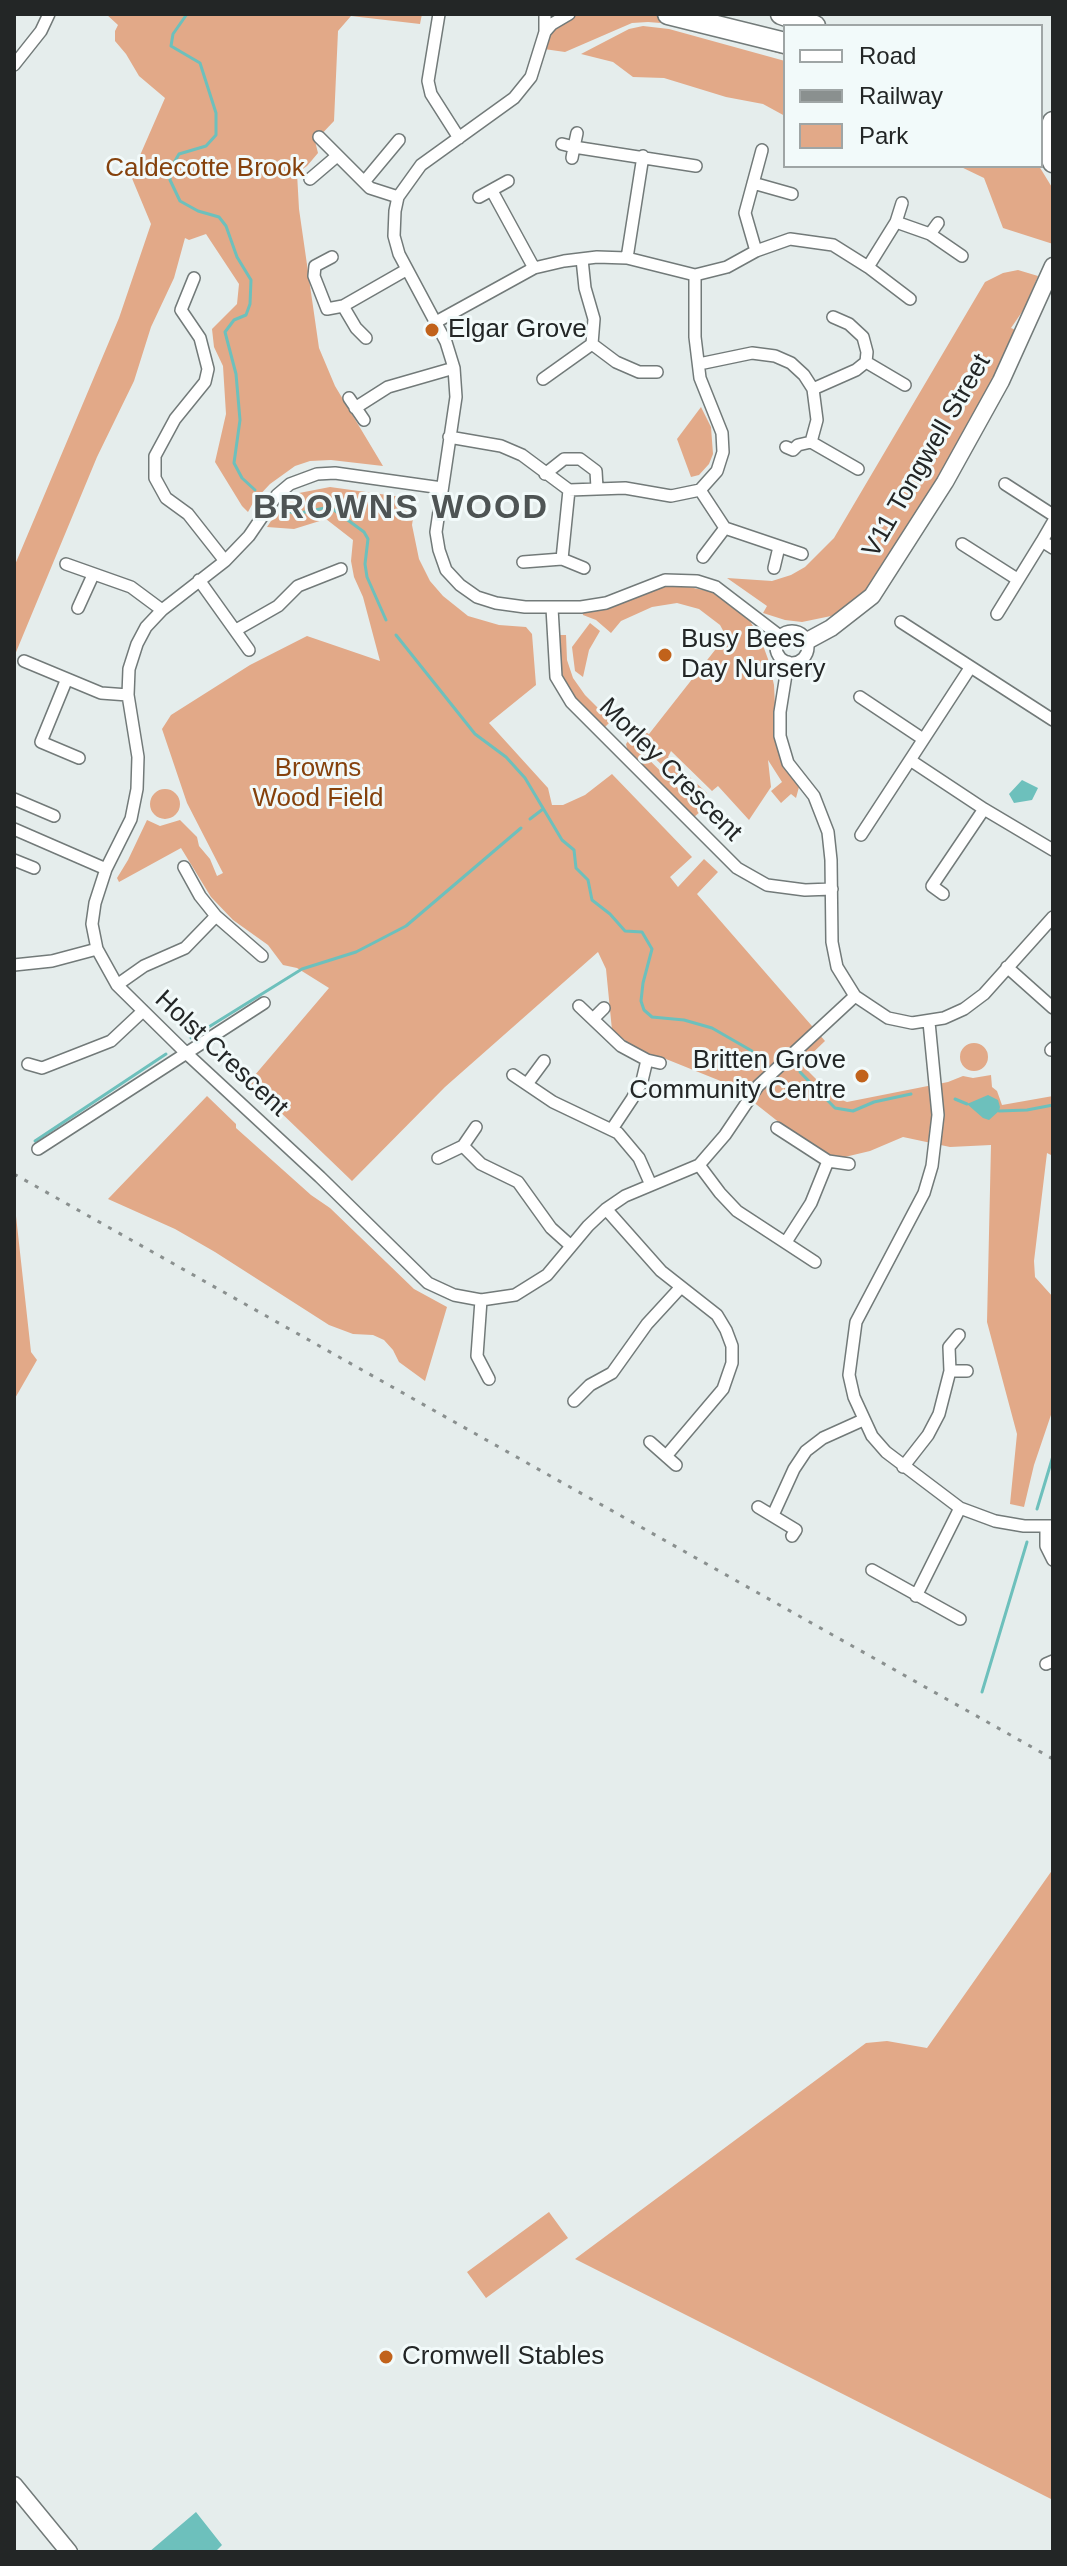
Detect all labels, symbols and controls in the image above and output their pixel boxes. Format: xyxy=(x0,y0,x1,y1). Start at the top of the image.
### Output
legend xyxy=(783,24,1043,168)
text: Road xyxy=(859,42,916,69)
text: Railway xyxy=(859,82,943,109)
text: Park xyxy=(859,122,908,149)
park label: Caldecotte Brook xyxy=(105,153,305,185)
place label: Elgar Grove xyxy=(448,314,587,346)
marker: Elgar Grove xyxy=(423,321,441,339)
street label: V11 Tongwell Street xyxy=(856,349,998,563)
district label: BROWNS WOOD xyxy=(253,489,549,529)
place label: Busy Bees Day Nursery xyxy=(681,624,825,686)
marker: Busy Bees Day Nursery xyxy=(656,646,674,664)
street label: Morley Crescent xyxy=(592,692,748,848)
park label: Browns Wood Field xyxy=(252,753,384,814)
street label: Holst Crescent xyxy=(148,984,294,1124)
place label: Britten Grove Community Centre xyxy=(629,1045,846,1106)
marker: Britten Grove Community Centre xyxy=(853,1067,871,1085)
place label: Cromwell Stables xyxy=(402,2341,604,2373)
marker: Cromwell Stables xyxy=(377,2348,395,2366)

